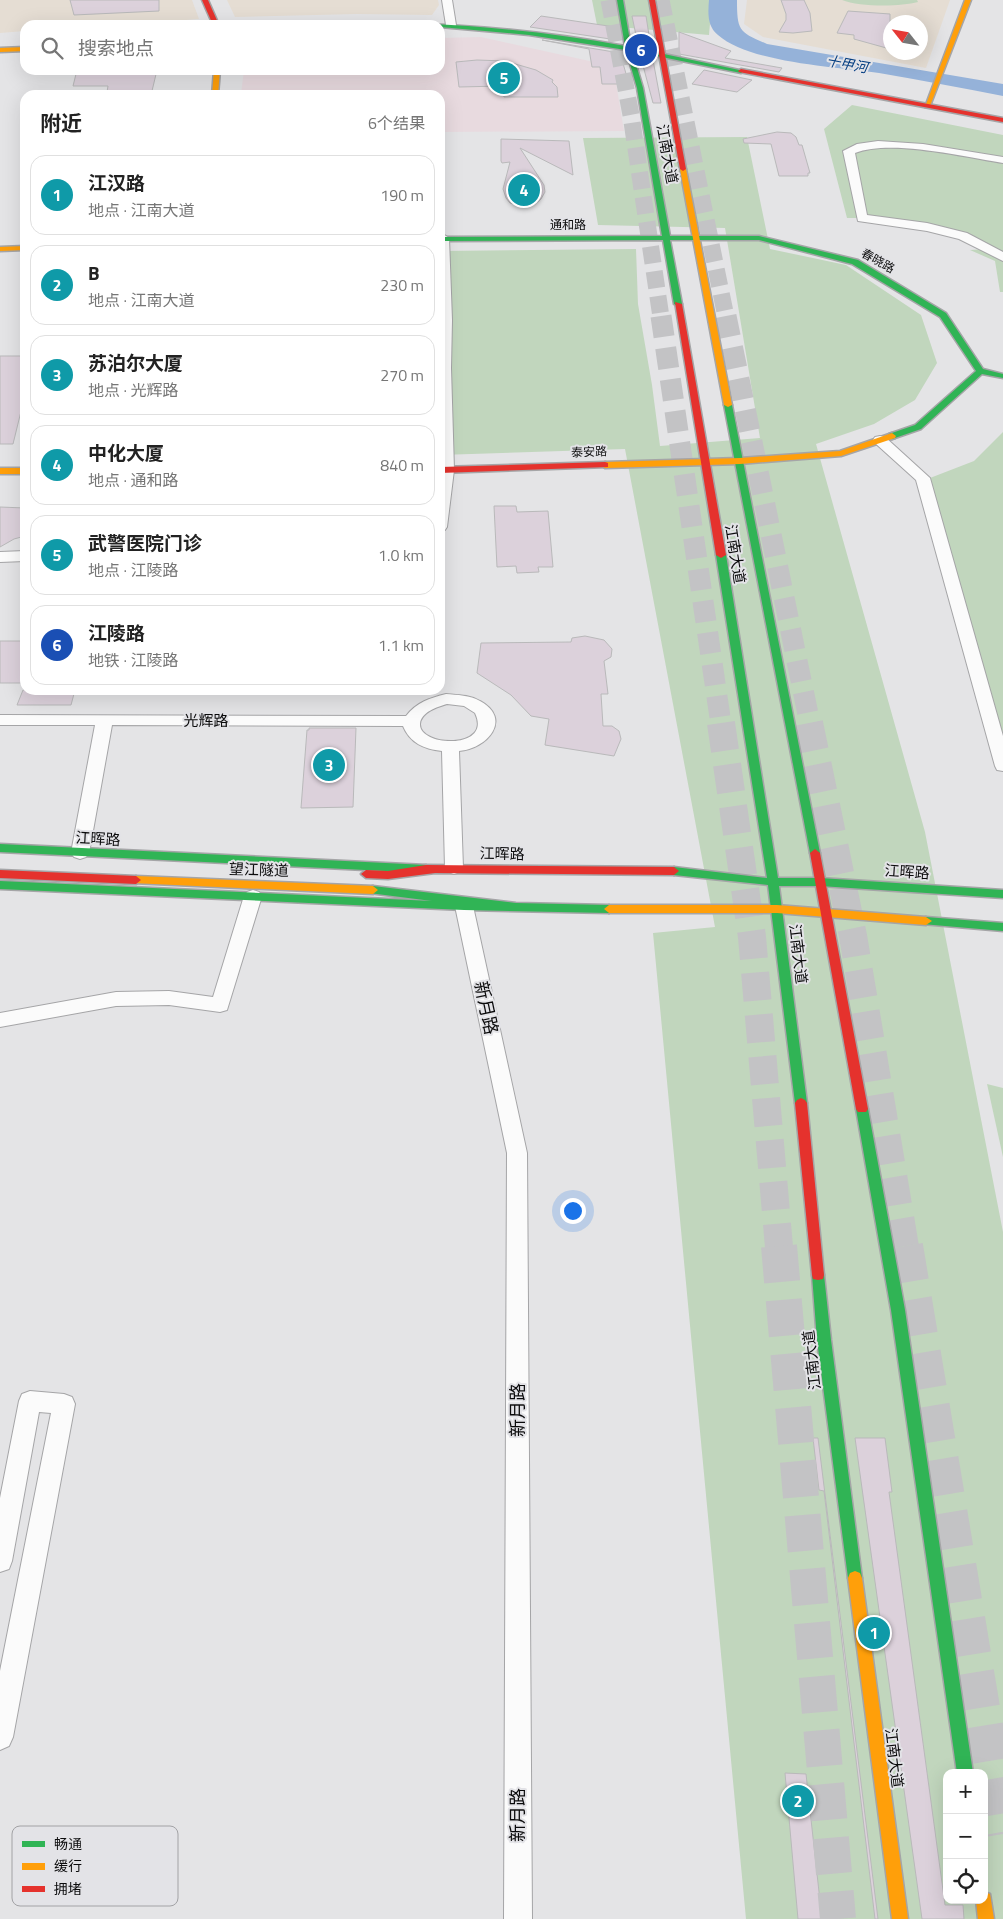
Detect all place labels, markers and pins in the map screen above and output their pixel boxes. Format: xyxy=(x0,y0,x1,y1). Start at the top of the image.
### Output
pin: 6 xyxy=(625,31,657,69)
pin: 5 xyxy=(488,59,520,97)
pin: 4 xyxy=(508,171,540,209)
pin: 3 xyxy=(313,746,345,784)
pin: 1 xyxy=(858,1614,890,1652)
pin: 2 xyxy=(782,1782,814,1820)

